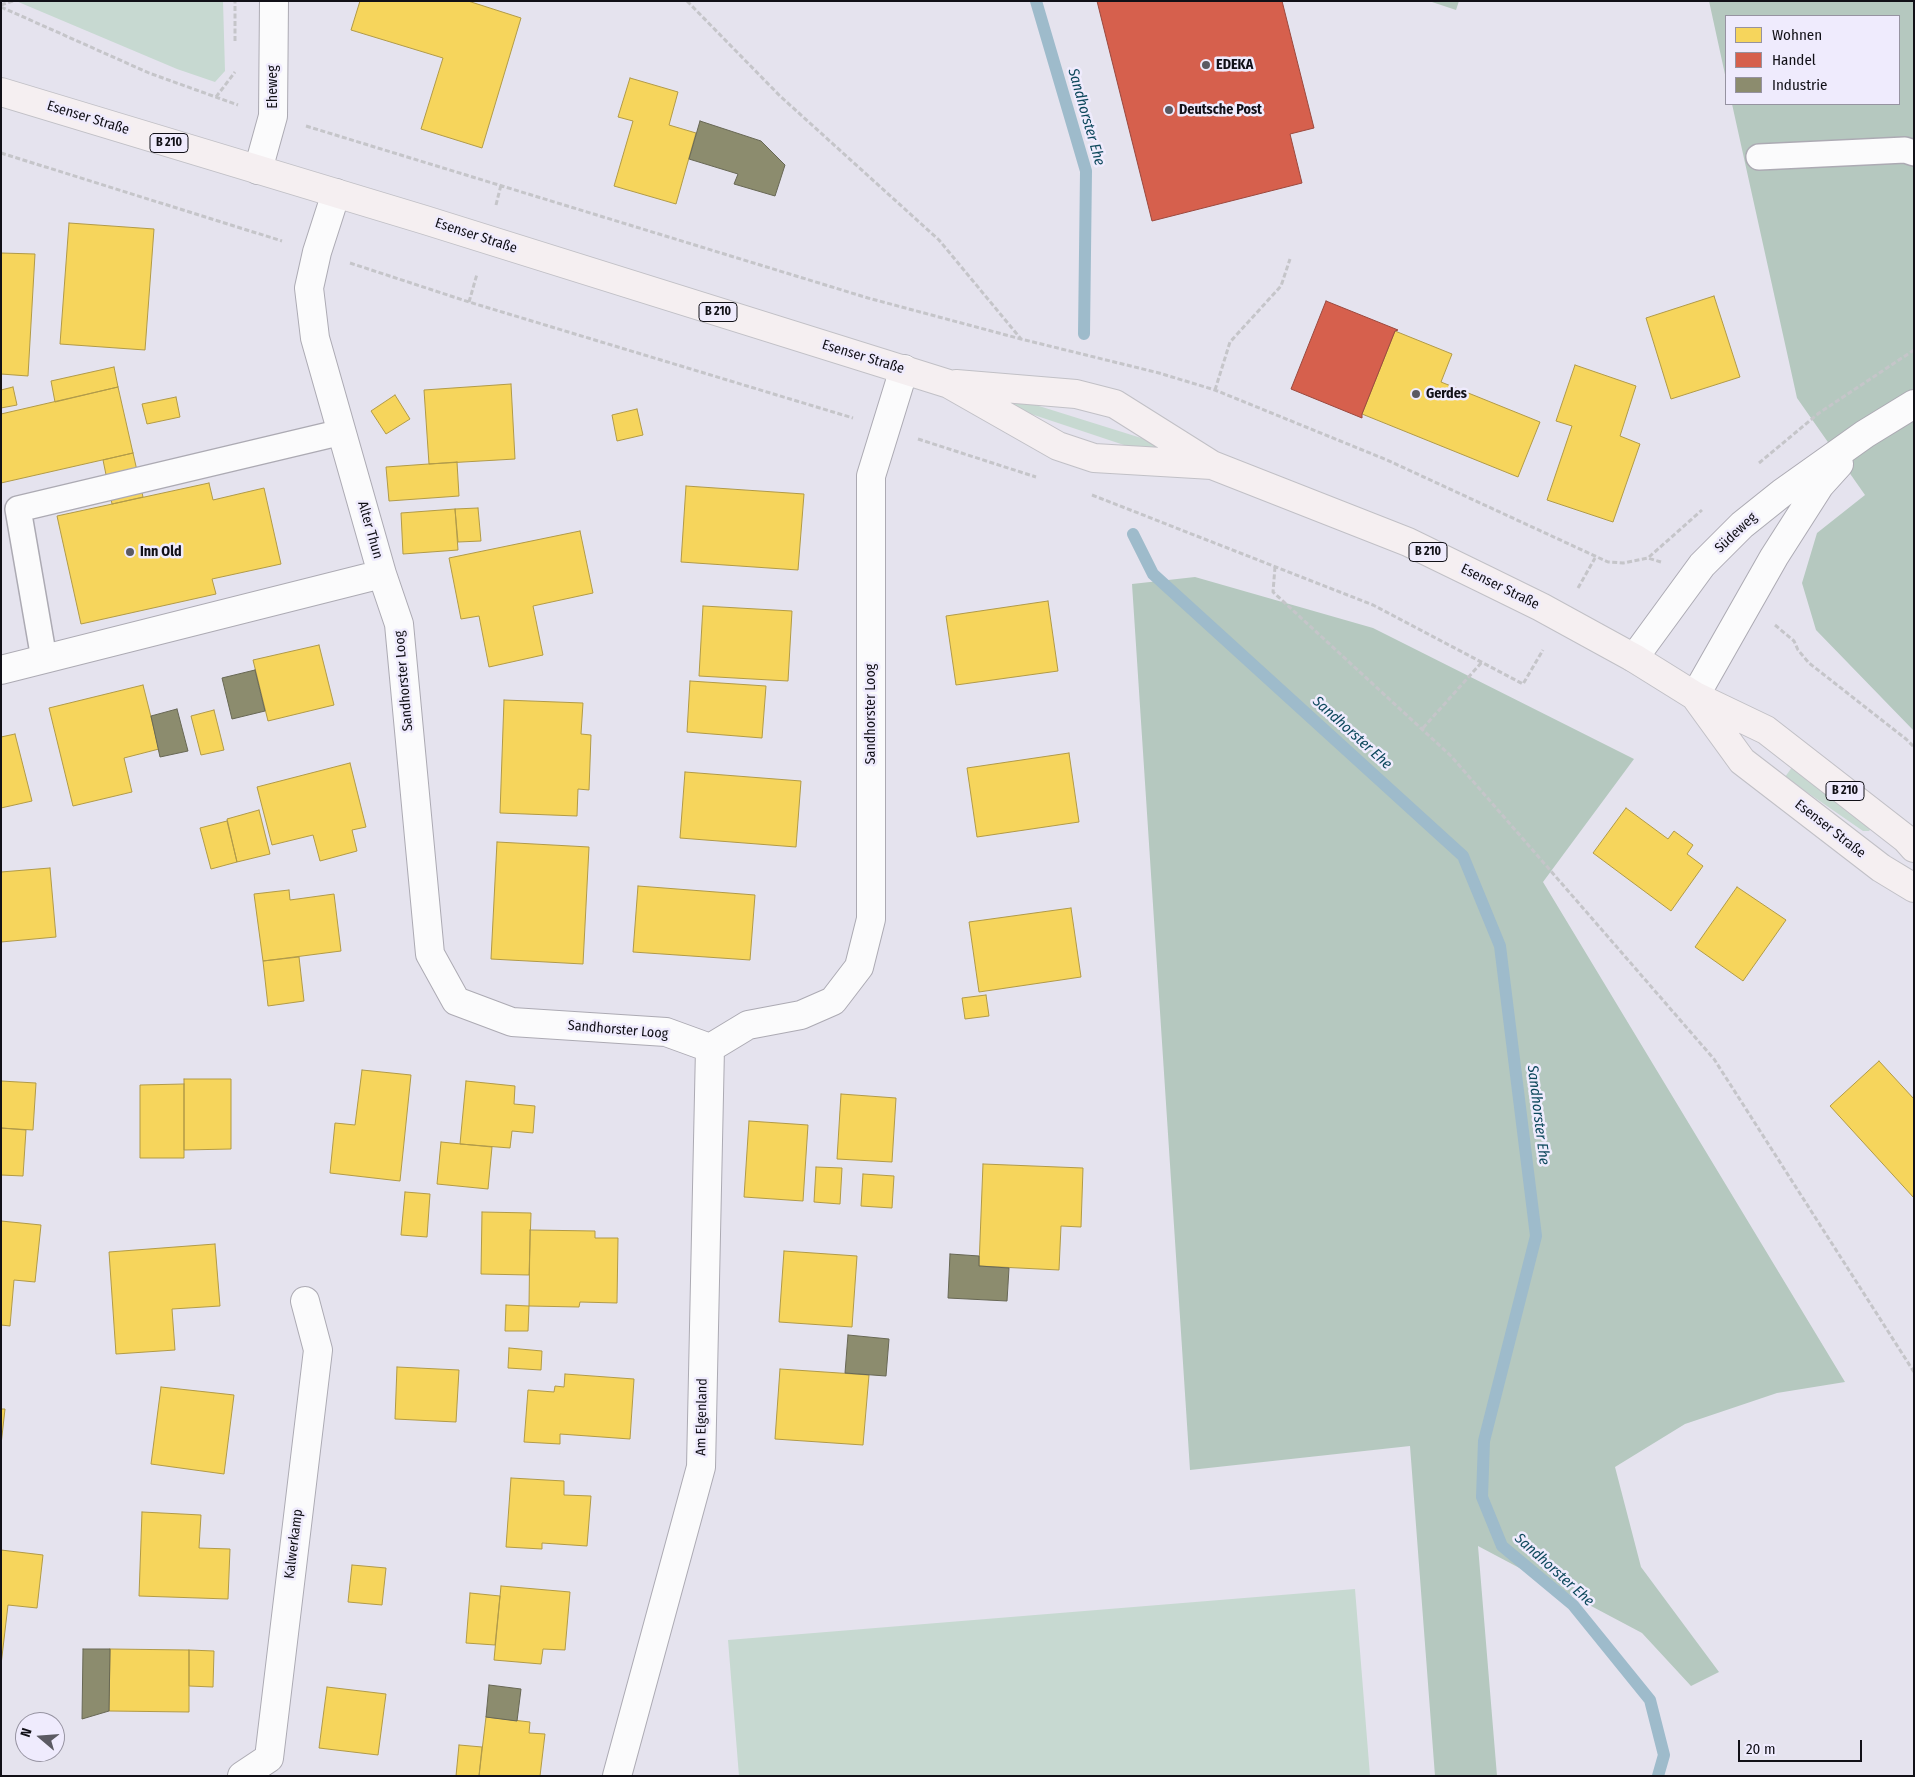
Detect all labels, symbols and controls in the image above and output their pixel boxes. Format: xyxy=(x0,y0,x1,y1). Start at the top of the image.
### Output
legend xyxy=(1725,15,1900,105)
text: Wohnen xyxy=(1772,26,1822,44)
text: Handel xyxy=(1772,51,1816,69)
place label: EDEKA xyxy=(1216,57,1253,73)
marker: EDEKA xyxy=(1200,59,1212,71)
street label: Eheweg xyxy=(265,65,281,109)
water label: Sandhorster Ehe xyxy=(1064,66,1108,168)
text: Industrie xyxy=(1772,76,1827,94)
street label: Esenser Straße xyxy=(45,98,131,138)
place label: Deutsche Post xyxy=(1179,102,1262,118)
marker: Deutsche Post xyxy=(1163,104,1175,116)
road number: B 210 xyxy=(150,134,188,152)
street label: Esenser Straße xyxy=(433,215,519,257)
road number: B 210 xyxy=(699,302,737,322)
street label: Esenser Straße xyxy=(820,337,906,377)
place label: Gerdes xyxy=(1426,386,1467,402)
marker: Gerdes xyxy=(1410,388,1422,400)
street label: Alter Thun xyxy=(354,499,386,561)
street label: Südeweg xyxy=(1711,509,1761,557)
road number: B 210 xyxy=(1409,542,1447,562)
place label: Inn Old xyxy=(140,544,182,560)
marker: Inn Old xyxy=(124,546,136,558)
street label: Esenser Straße xyxy=(1458,561,1542,613)
street label: Sandhorster Loog xyxy=(391,630,417,732)
street label: Sandhorster Loog xyxy=(863,664,879,764)
water label: Sandhorster Ehe xyxy=(1309,693,1395,773)
road number: B 210 xyxy=(1826,781,1864,800)
street label: Esenser Straße xyxy=(1791,796,1869,862)
street label: Sandhorster Loog xyxy=(567,1017,669,1043)
water label: Sandhorster Ehe xyxy=(1523,1064,1553,1166)
street label: Am Elgenland xyxy=(693,1378,711,1456)
street label: Kalwerkamp xyxy=(281,1508,307,1580)
water label: Sandhorster Ehe xyxy=(1511,1530,1597,1610)
north arrow xyxy=(15,1712,65,1762)
text: N xyxy=(17,1726,36,1739)
scale bar xyxy=(1740,1730,1864,1762)
text: 20 m xyxy=(1746,1740,1776,1758)

